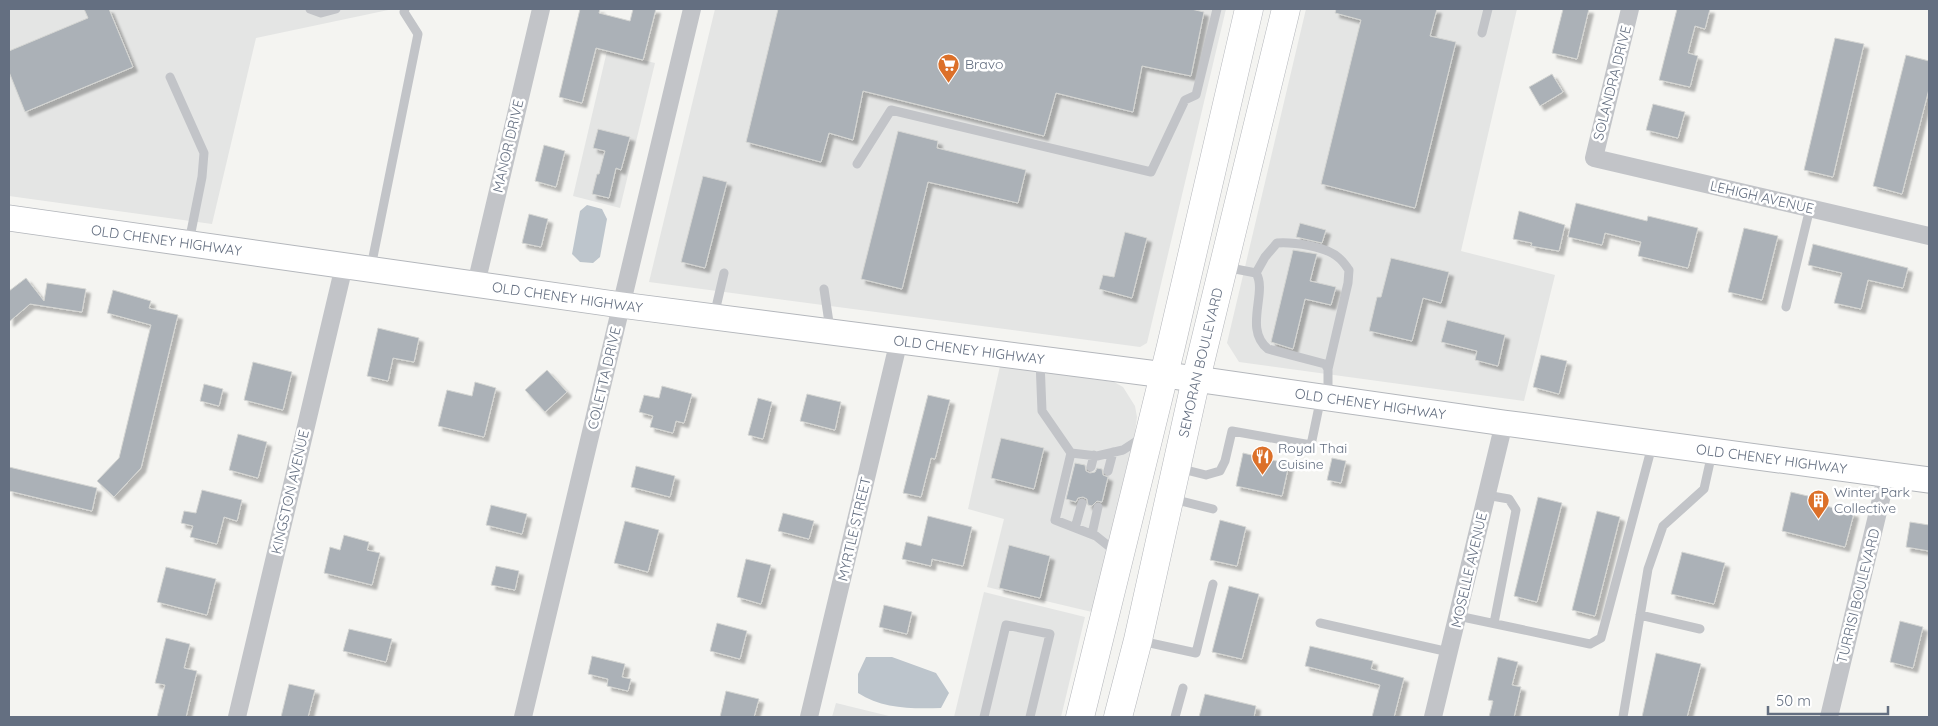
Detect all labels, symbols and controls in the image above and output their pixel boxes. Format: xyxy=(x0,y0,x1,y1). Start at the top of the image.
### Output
street label: SOLANDRA DRIVE xyxy=(1589,24,1635,142)
supermarket icon: Bravo xyxy=(937,52,961,83)
place label: Bravo xyxy=(965,55,1003,73)
street label: MANOR DRIVE xyxy=(489,98,527,194)
street label: LEHIGH AVENUE xyxy=(1708,176,1816,218)
street label: OLD CHENEY HIGHWAY xyxy=(90,221,243,260)
street label: OLD CHENEY HIGHWAY xyxy=(491,278,644,317)
street label: SEMORAN BOULEVARD xyxy=(1174,286,1227,439)
street label: COLETTA DRIVE xyxy=(583,325,625,431)
street label: OLD CHENEY HIGHWAY xyxy=(892,331,1046,368)
street label: OLD CHENEY HIGHWAY xyxy=(1294,384,1447,424)
street label: KINGSTON AVENUE xyxy=(267,428,313,556)
place label: Royal Thai Cuisine xyxy=(1278,439,1347,473)
street label: OLD CHENEY HIGHWAY xyxy=(1695,440,1848,478)
restaurant icon: Royal Thai Cuisine xyxy=(1250,444,1274,475)
street label: MYRTLE STREET xyxy=(833,475,875,583)
place label: Winter Park Collective xyxy=(1834,483,1910,517)
building icon: Winter Park Collective xyxy=(1806,488,1830,519)
street label: MOSELLE AVENUE xyxy=(1447,510,1491,629)
street label: TURRISI BOULEVARD xyxy=(1833,527,1883,665)
scale bar xyxy=(1768,684,1888,716)
text: 50 m xyxy=(1776,691,1811,710)

